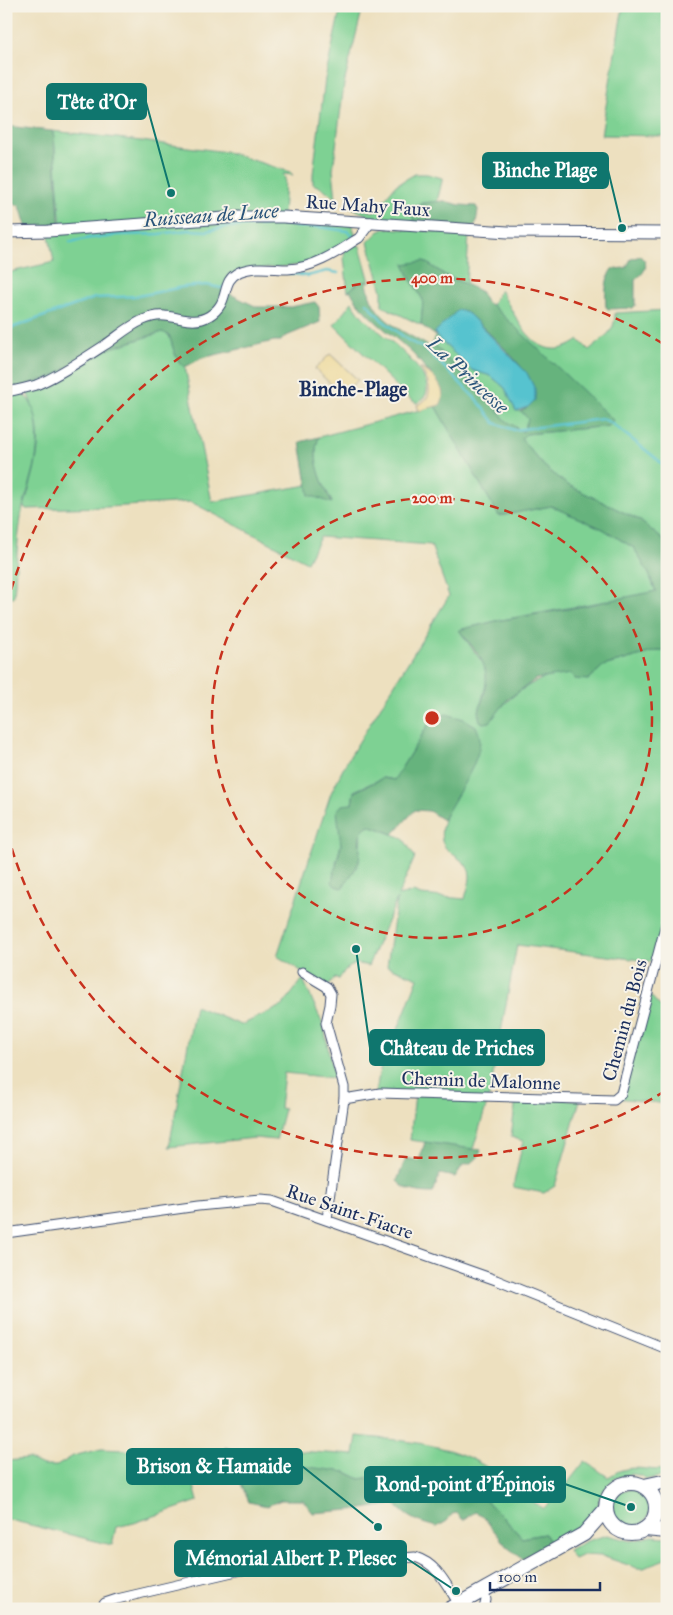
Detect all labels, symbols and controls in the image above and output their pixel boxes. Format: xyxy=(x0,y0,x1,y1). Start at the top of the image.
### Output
callout: Tête d'Or xyxy=(47,84,146,119)
text: Tête d'Or xyxy=(56,90,137,114)
callout: Binche Plage xyxy=(483,153,608,188)
text: Binche Plage xyxy=(493,158,598,183)
street label: Rue Mahy Faux xyxy=(305,190,432,221)
water label: Ruisseau de Luce xyxy=(142,198,280,232)
text: 400 m xyxy=(411,269,453,288)
water label: La Princesse xyxy=(422,331,514,419)
district label: Binche-Plage xyxy=(299,377,408,402)
text: 200 m xyxy=(412,489,453,507)
centre of rings xyxy=(423,709,441,727)
street label: Chemin du Bois xyxy=(597,957,652,1084)
callout: Château de Priches xyxy=(370,1030,544,1065)
text: Château de Priches xyxy=(380,1036,535,1060)
street label: Chemin de Malonne xyxy=(401,1066,561,1095)
street label: Rue Saint-Fiacre xyxy=(283,1179,416,1244)
callout: Brison & Hamaide xyxy=(127,1449,302,1484)
text: Brison & Hamaide xyxy=(137,1454,292,1478)
callout: Rond-point d'Épinois xyxy=(365,1467,565,1502)
text: Rond-point d'Épinois xyxy=(375,1470,556,1497)
callout: Mémorial Albert P. Plesec xyxy=(175,1541,406,1576)
text: Mémorial Albert P. Plesec xyxy=(186,1546,397,1570)
scale bar xyxy=(490,1560,600,1592)
text: 100 m xyxy=(498,1568,538,1586)

